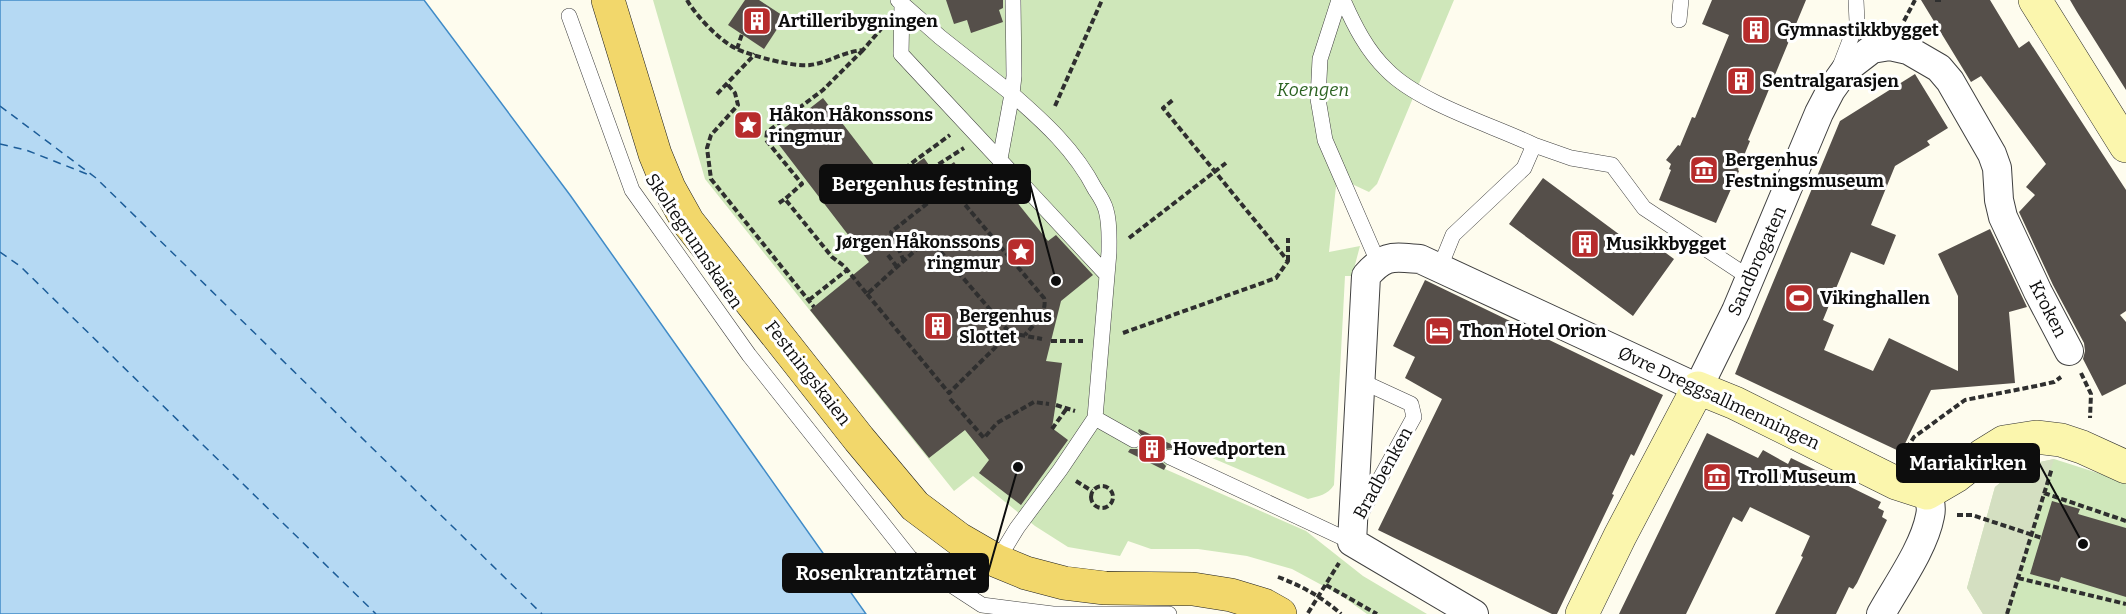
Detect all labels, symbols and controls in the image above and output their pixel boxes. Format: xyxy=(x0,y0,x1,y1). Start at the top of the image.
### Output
building icon: Artilleribygningen xyxy=(741,5,773,37)
place label: Artilleribygningen xyxy=(778,10,938,32)
building icon: Gymnastikkbygget xyxy=(1740,14,1772,46)
place label: Gymnastikkbygget xyxy=(1777,19,1939,41)
building icon: Sentralgarasjen xyxy=(1725,65,1757,97)
place label: Sentralgarasjen xyxy=(1762,70,1899,92)
park label: Koengen xyxy=(1277,79,1349,101)
place label: Håkon Håkonssons ringmur xyxy=(769,104,933,147)
place icon: Håkon Håkonssons ringmur xyxy=(732,109,764,141)
place label: Bergenhus Festningsmuseum xyxy=(1725,149,1884,192)
museum icon: Bergenhus Festningsmuseum xyxy=(1688,154,1720,186)
callout: Bergenhus festning xyxy=(820,165,1030,203)
street label: Skoltegrunnskaien xyxy=(641,169,748,313)
text: Bergenhus festning xyxy=(832,172,1019,196)
street label: Sandbrogaten xyxy=(1723,202,1791,319)
building icon: Musikkbygget xyxy=(1569,228,1601,260)
place label: Jørgen Håkonssons ringmur xyxy=(835,231,1001,274)
place label: Musikkbygget xyxy=(1606,233,1726,255)
place icon: Jørgen Håkonssons ringmur xyxy=(1005,236,1037,268)
street label: Kroken xyxy=(2024,277,2072,342)
sports icon: Vikinghallen xyxy=(1783,282,1815,314)
place label: Vikinghallen xyxy=(1820,287,1930,309)
place label: Bergenhus Slottet xyxy=(959,305,1052,348)
building icon: Bergenhus Slottet xyxy=(922,310,954,342)
hotel icon: Thon Hotel Orion xyxy=(1423,315,1455,347)
street label: Festningskaien xyxy=(760,316,856,430)
place label: Thon Hotel Orion xyxy=(1460,320,1607,342)
street label: Øvre Dreggsallmenningen xyxy=(1615,342,1824,455)
street label: Bradbenken xyxy=(1349,423,1418,523)
building icon: Hovedporten xyxy=(1136,433,1168,465)
place label: Hovedporten xyxy=(1173,438,1286,460)
callout: Mariakirken xyxy=(1897,444,2039,482)
text: Mariakirken xyxy=(1909,451,2027,475)
museum icon: Troll Museum xyxy=(1701,461,1733,493)
place label: Troll Museum xyxy=(1738,466,1856,488)
callout: Rosenkrantztårnet xyxy=(783,554,988,592)
text: Rosenkrantztårnet xyxy=(796,561,976,585)

